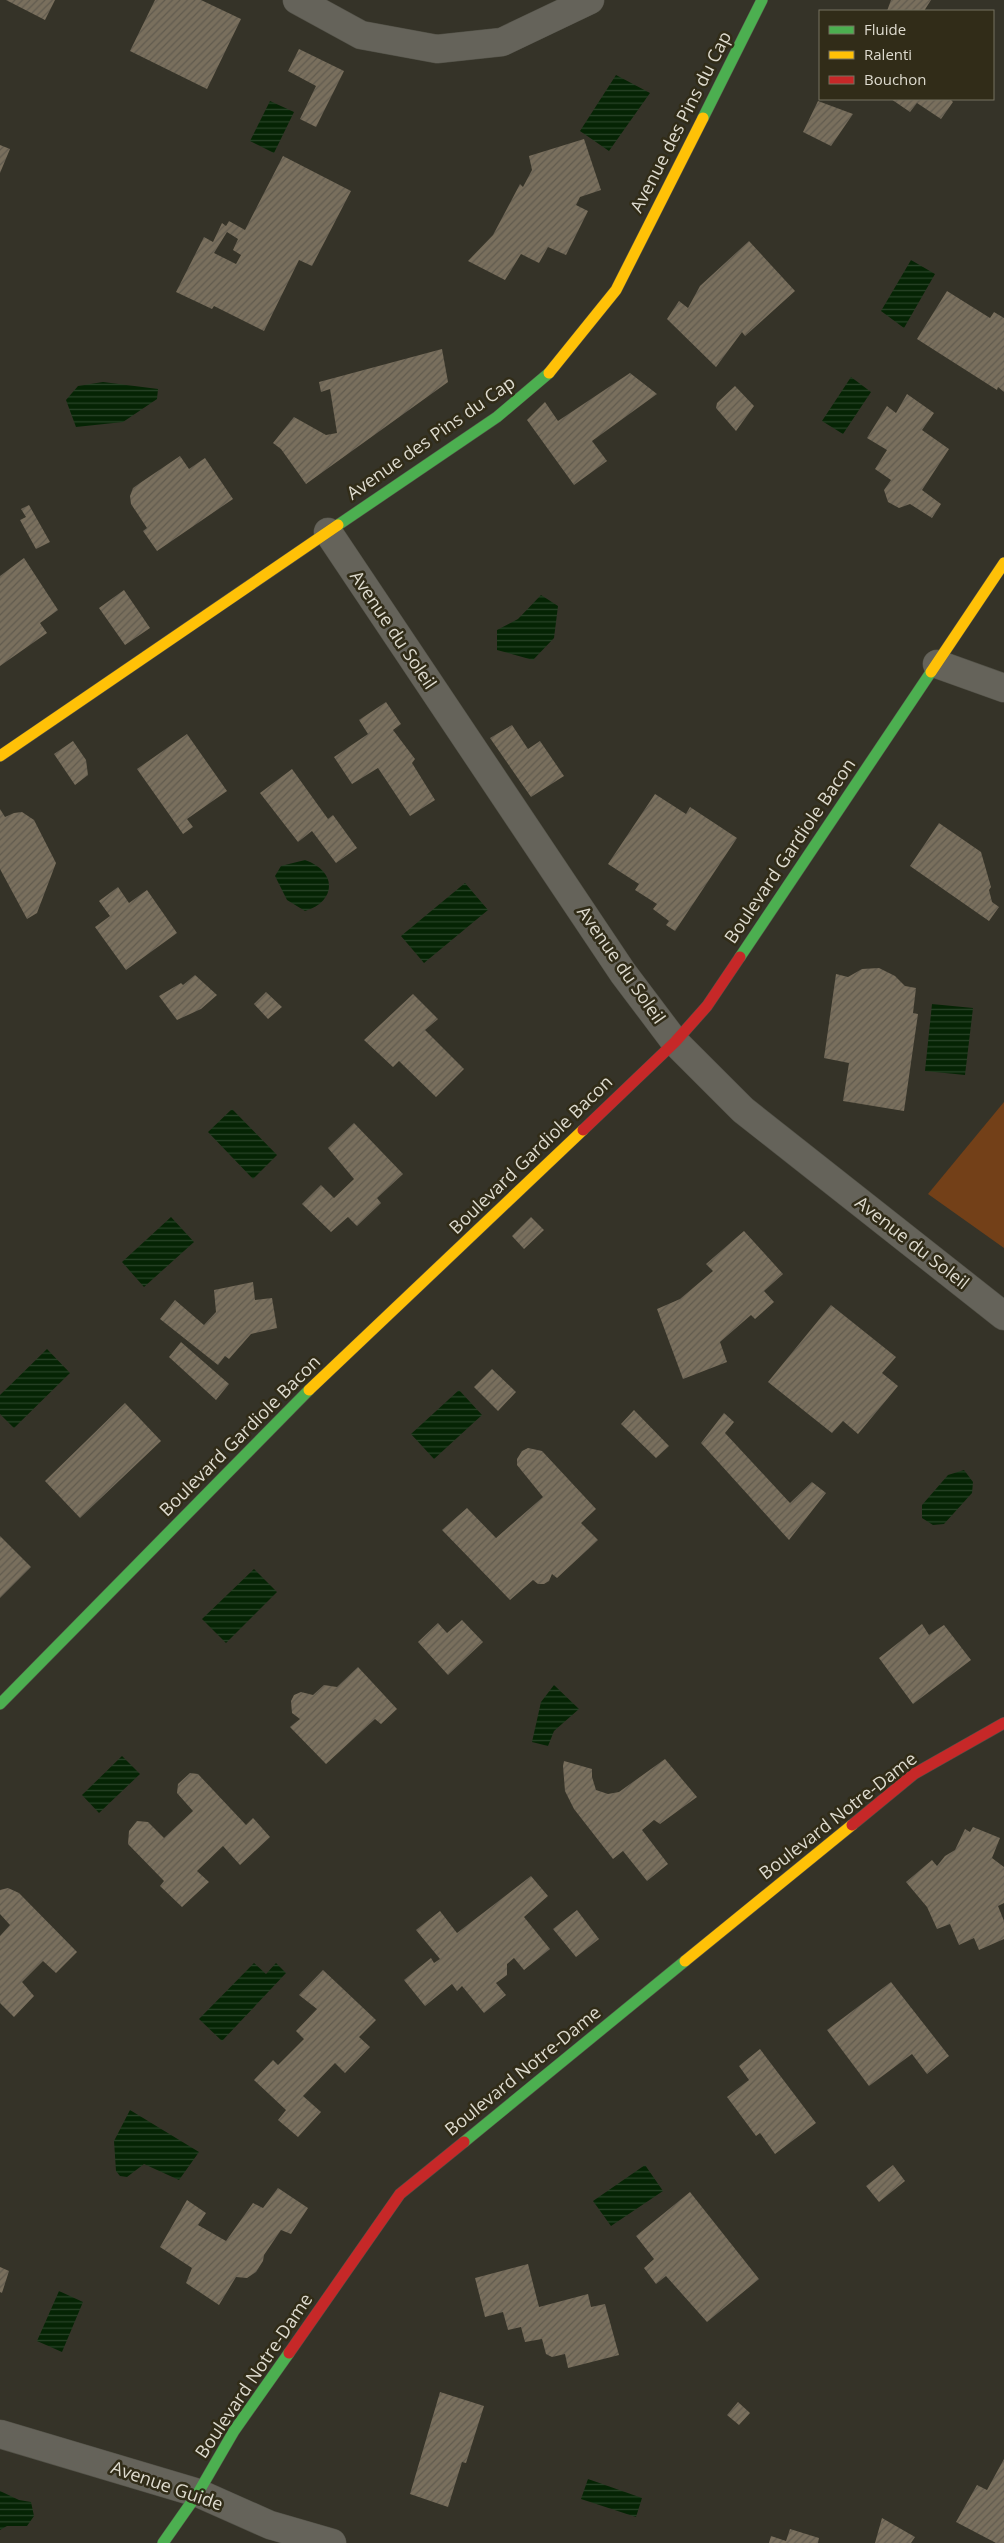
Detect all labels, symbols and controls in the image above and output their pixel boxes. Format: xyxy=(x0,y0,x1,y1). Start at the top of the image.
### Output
legend xyxy=(819,10,994,100)
text: Fluide xyxy=(864,19,906,39)
street label: Avenue des Pins du Cap xyxy=(624,27,736,216)
text: Ralenti xyxy=(864,44,912,64)
text: Bouchon xyxy=(864,69,927,89)
street label: Avenue des Pins du Cap xyxy=(341,370,519,505)
street label: Avenue du Soleil xyxy=(345,565,443,694)
street label: Boulevard Gardiole Bacon xyxy=(718,753,860,948)
street label: Avenue du Soleil xyxy=(572,901,671,1028)
street label: Boulevard Gardiole Bacon xyxy=(443,1070,617,1239)
street label: Avenue du Soleil xyxy=(851,1190,975,1294)
street label: Boulevard Gardiole Bacon xyxy=(154,1350,325,1521)
street label: Boulevard Notre-Dame xyxy=(754,1746,921,1884)
street label: Boulevard Notre-Dame xyxy=(439,2000,605,2141)
street label: Boulevard Notre-Dame xyxy=(189,2288,317,2463)
street label: Avenue Guide xyxy=(108,2455,227,2515)

